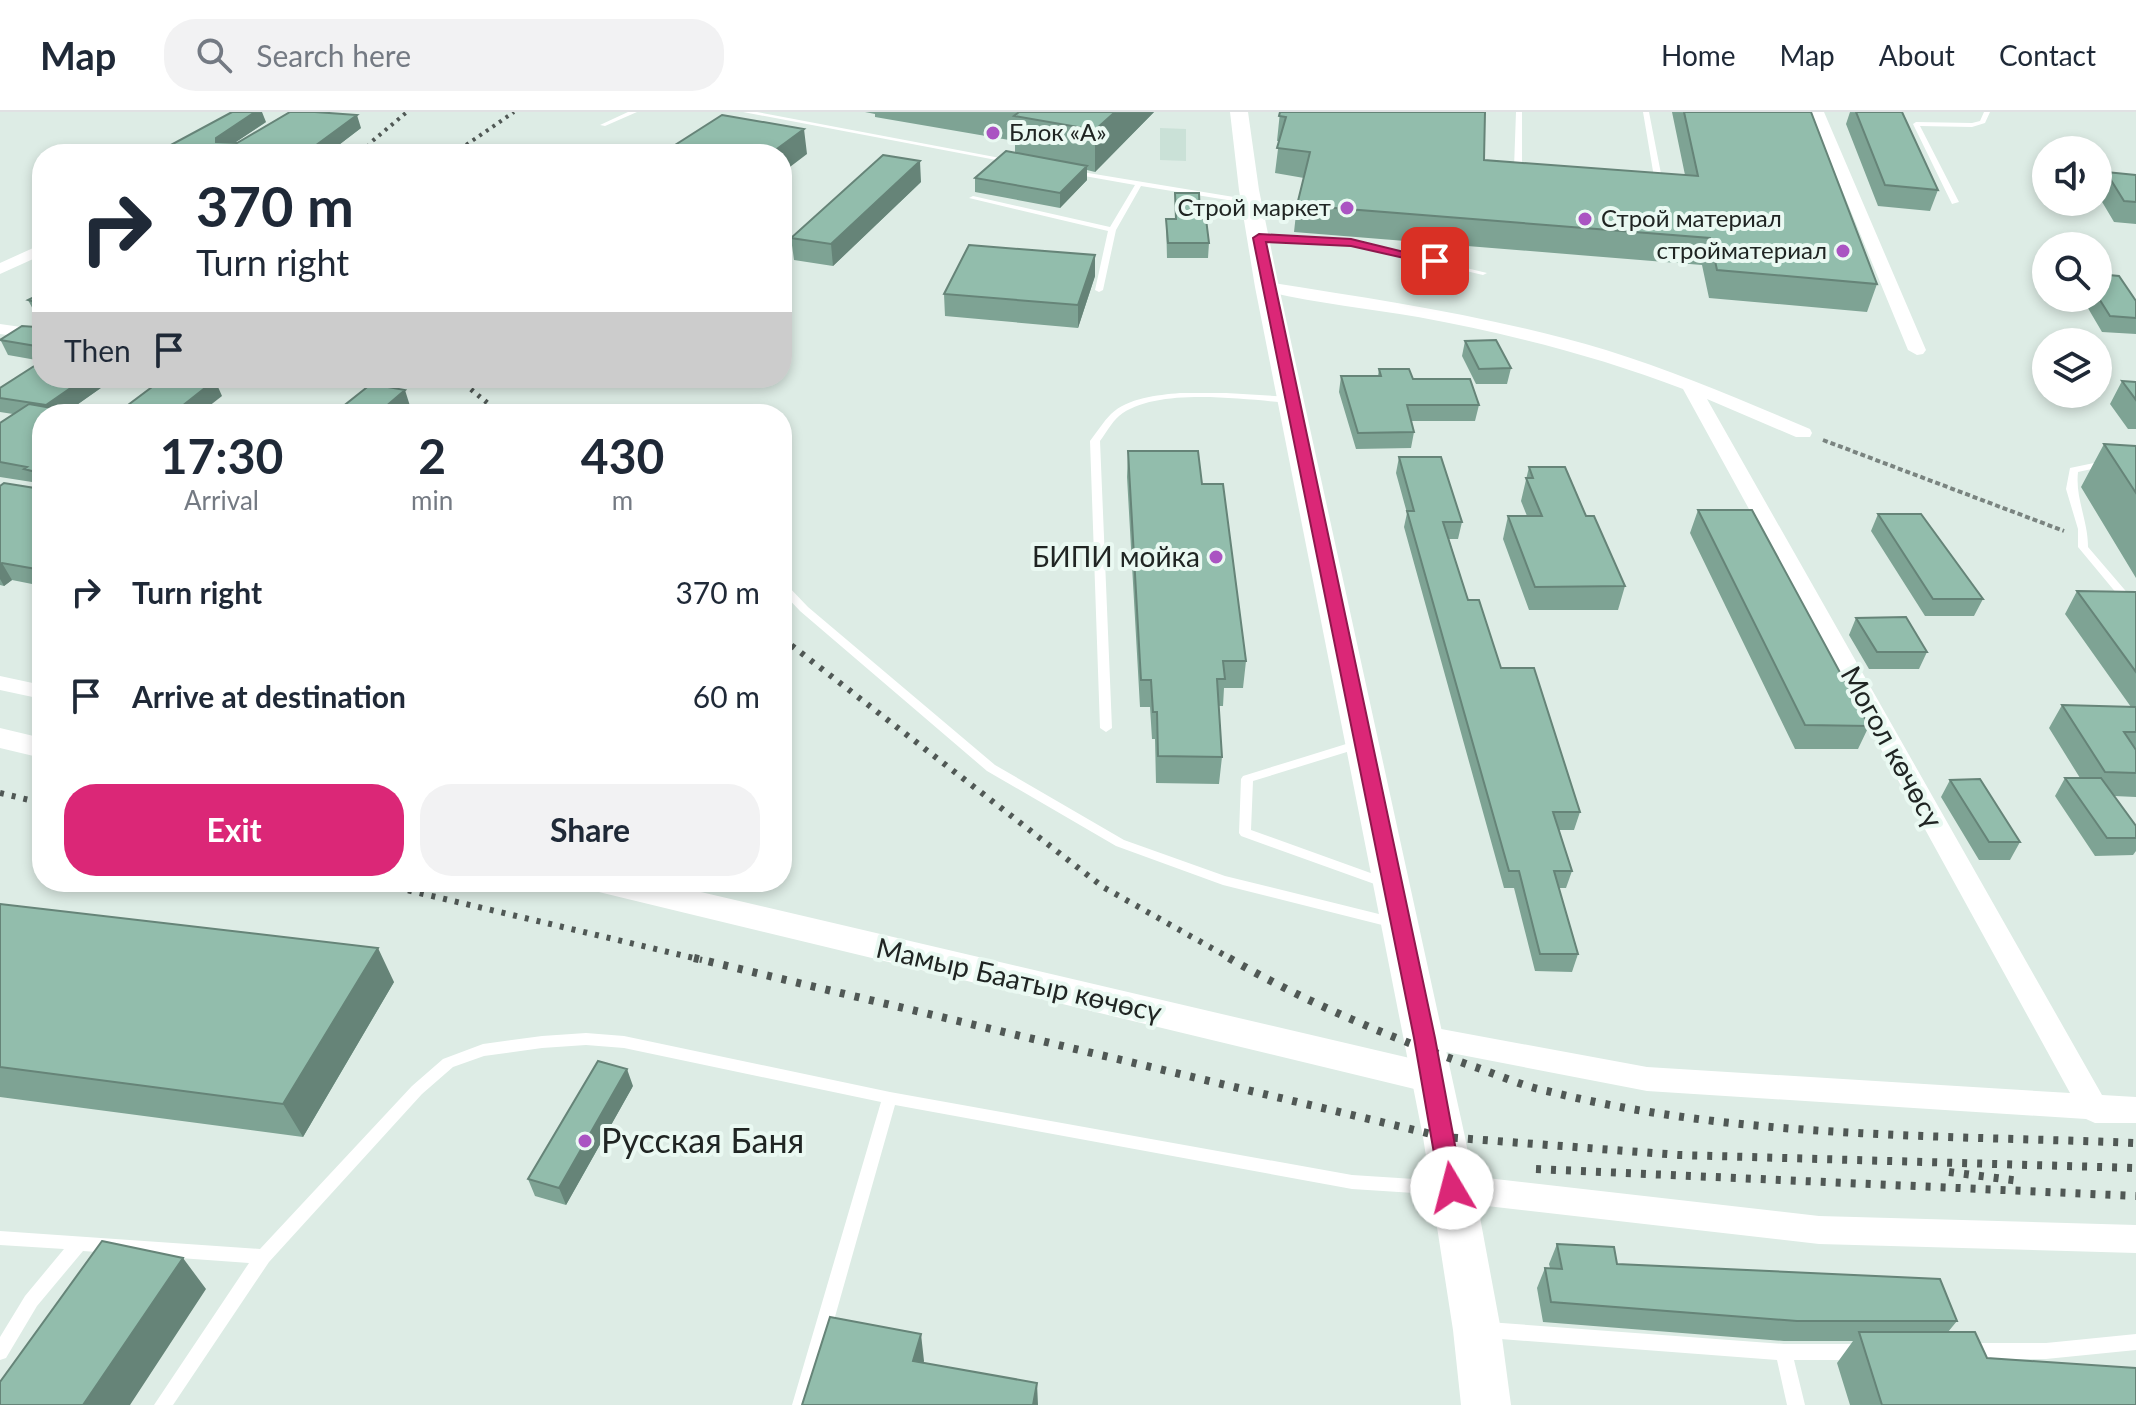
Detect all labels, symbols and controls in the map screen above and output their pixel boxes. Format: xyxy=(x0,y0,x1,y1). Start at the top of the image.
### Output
search box xyxy=(164,19,724,91)
text: Map xyxy=(40,32,116,78)
icon: search xyxy=(192,33,236,77)
text: Search here xyxy=(256,37,411,73)
text: Home xyxy=(1661,38,1736,72)
text: Map xyxy=(1780,38,1835,72)
text: About xyxy=(1879,38,1955,72)
text: Contact xyxy=(1999,38,2096,72)
place label: Блок «А» xyxy=(1009,117,1107,146)
marker: Блок «А» xyxy=(984,124,1002,142)
map controls xyxy=(2032,136,2112,408)
button: sound xyxy=(2032,136,2112,216)
text: 370 m xyxy=(196,172,354,239)
icon: right xyxy=(64,176,168,280)
place label: Строй маркет xyxy=(1177,192,1331,221)
marker: Строй маркет xyxy=(1338,199,1356,217)
place label: Строй материал xyxy=(1601,203,1782,232)
marker: Строй материал xyxy=(1576,210,1594,228)
pin xyxy=(1401,227,1469,295)
button: search xyxy=(2032,232,2112,312)
place label: стройматериал xyxy=(1656,235,1827,264)
icon: arrive xyxy=(1413,239,1457,283)
text: Turn right xyxy=(196,240,349,284)
marker: стройматериал xyxy=(1834,242,1852,260)
icon: arrive xyxy=(147,328,191,372)
button: layers xyxy=(2032,328,2112,408)
text: Then xyxy=(64,332,131,368)
text: 17:30 xyxy=(160,427,283,484)
text: 2 xyxy=(418,427,446,484)
text: 430 xyxy=(581,427,664,484)
text: Arrival xyxy=(184,484,259,516)
text: min xyxy=(411,484,453,516)
text: m xyxy=(612,484,633,516)
place label: БИПИ мойка xyxy=(1032,539,1200,573)
marker: БИПИ мойка xyxy=(1207,548,1225,566)
icon: right xyxy=(64,570,108,614)
text: Turn right xyxy=(132,574,262,610)
text: 370 m xyxy=(675,574,760,610)
street label: Могол көчөсү xyxy=(1835,660,1951,834)
icon: arrive xyxy=(64,674,108,718)
text: Arrive at destination xyxy=(132,678,406,714)
text: 60 m xyxy=(693,678,760,714)
button: Exit xyxy=(64,784,404,876)
button: Share xyxy=(420,784,760,876)
street label: Мамыр Баатыр көчөсү xyxy=(873,930,1166,1029)
place label: Русская Баня xyxy=(601,1119,804,1160)
marker: Русская Баня xyxy=(576,1132,594,1150)
position arrow xyxy=(1410,1146,1494,1230)

